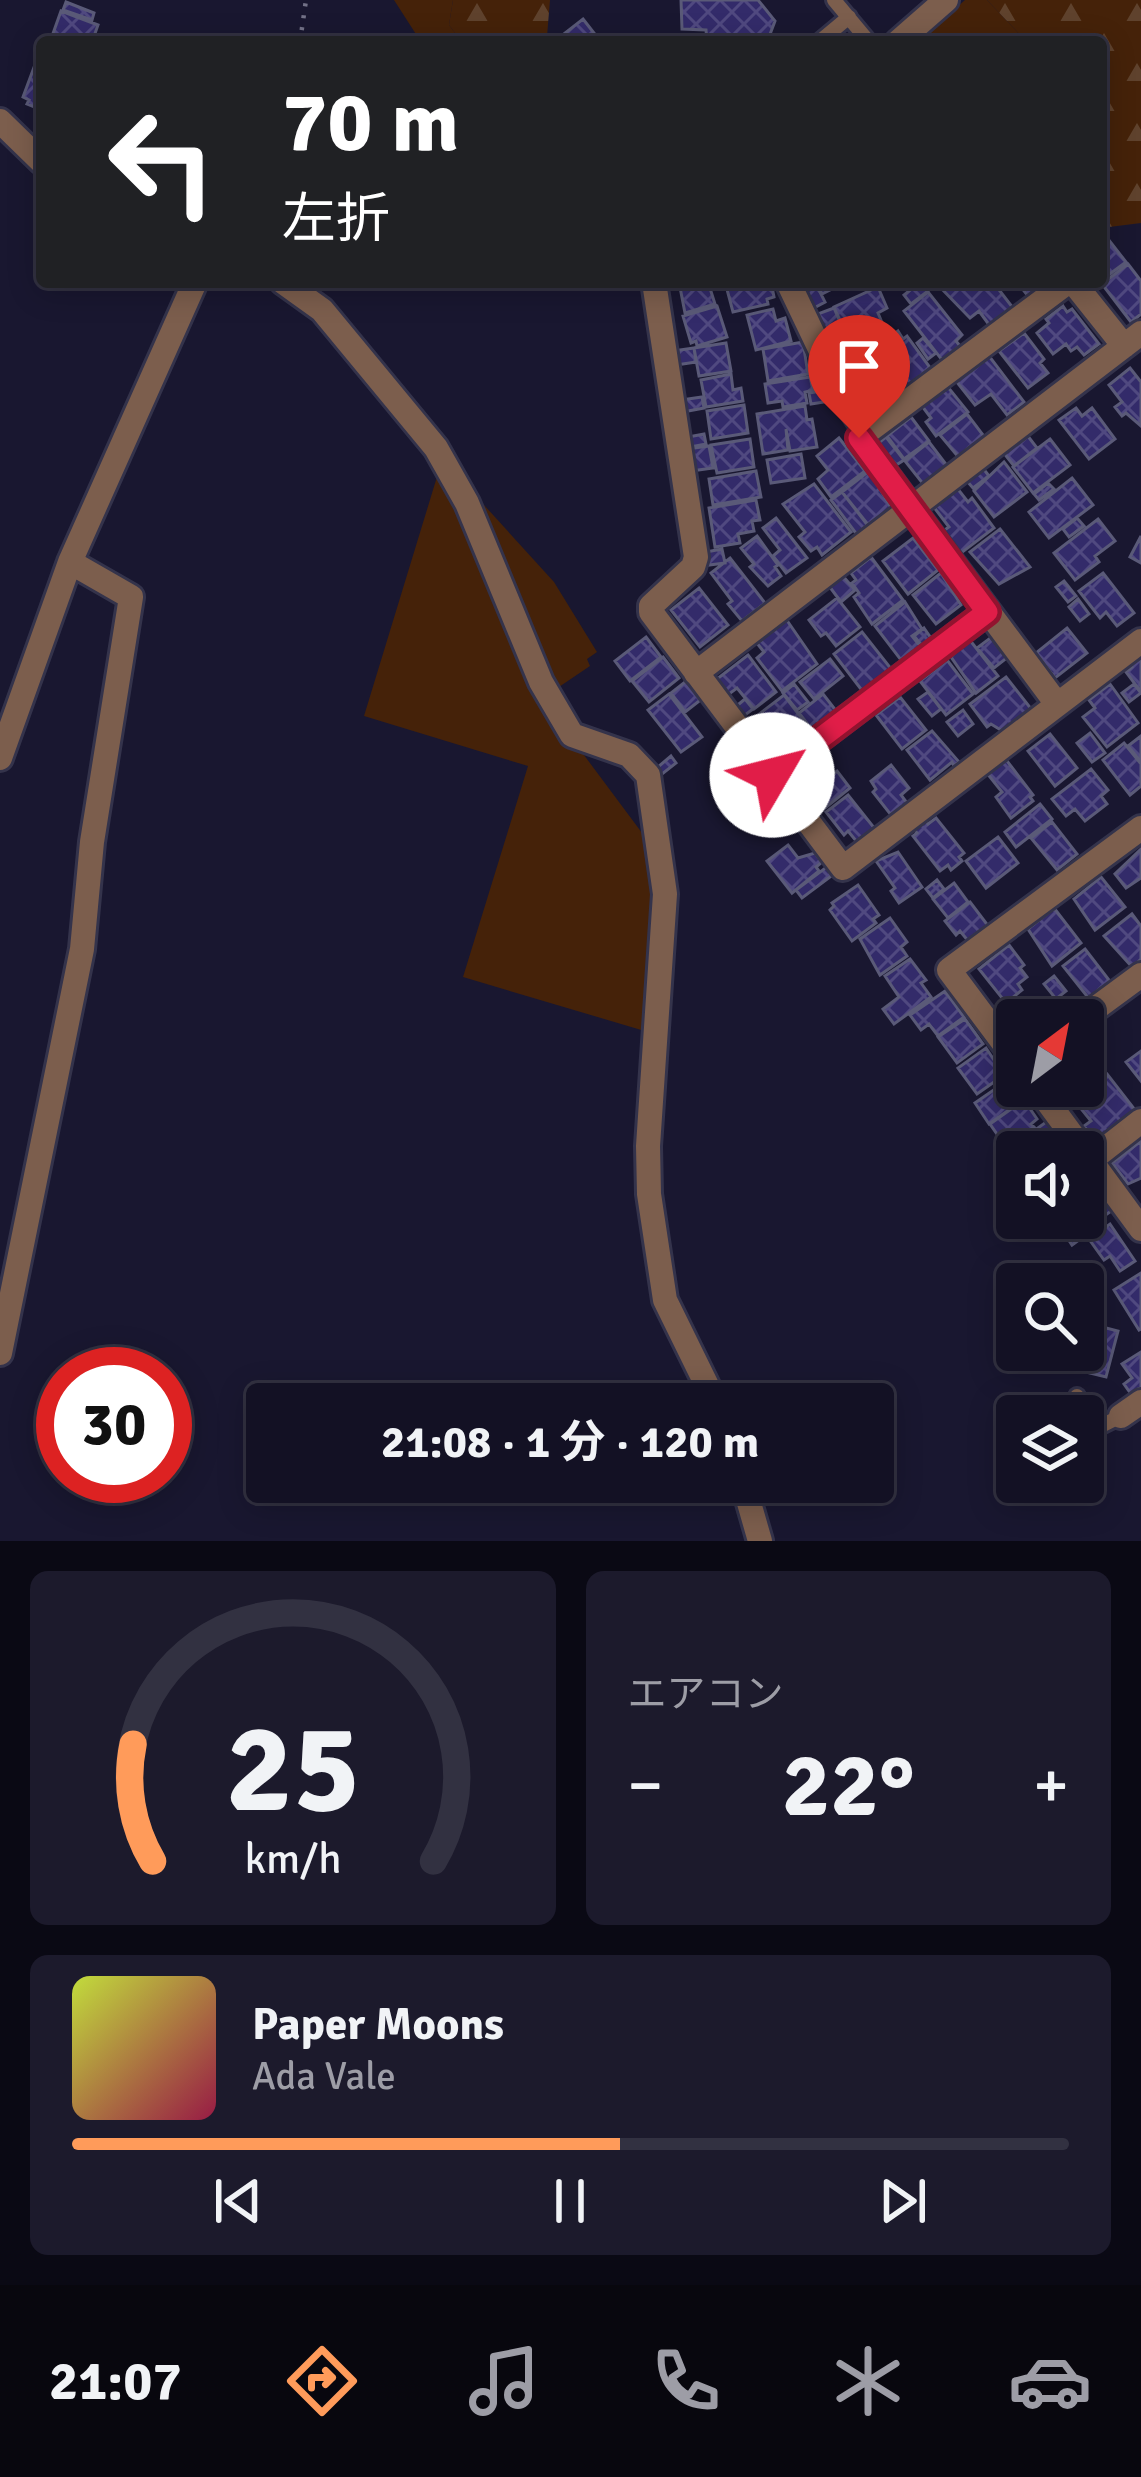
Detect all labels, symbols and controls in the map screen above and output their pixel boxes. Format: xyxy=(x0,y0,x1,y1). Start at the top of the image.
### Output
text: 70 m xyxy=(282,71,459,175)
icon: left xyxy=(84,84,240,240)
text: 左折 xyxy=(282,186,390,253)
pin xyxy=(808,315,910,438)
icon: arrive xyxy=(826,333,892,399)
position arrow xyxy=(709,712,835,838)
north arrow xyxy=(996,999,1104,1107)
map controls xyxy=(996,999,1104,1503)
button: sound xyxy=(996,1131,1104,1239)
button: search xyxy=(996,1263,1104,1371)
speed limit sign: 30 xyxy=(36,1347,192,1503)
button: layers xyxy=(996,1395,1104,1503)
text: 21:08 · 1 分 · 120 m xyxy=(381,1415,759,1470)
text: エアコン xyxy=(628,1670,784,1718)
text: 25 xyxy=(225,1693,360,1846)
text: 22° xyxy=(782,1730,915,1841)
text: − xyxy=(628,1745,663,1826)
text: + xyxy=(1033,1745,1069,1826)
text: km/h xyxy=(244,1833,341,1886)
text: Paper Moons xyxy=(252,1997,504,2052)
text: Ada Vale xyxy=(252,2052,396,2100)
icon: previous xyxy=(205,2168,271,2234)
icon: pause xyxy=(537,2168,603,2234)
icon: next xyxy=(870,2168,936,2234)
icon: directions xyxy=(280,2339,364,2423)
icon: music xyxy=(462,2339,546,2423)
icon: phone xyxy=(644,2339,728,2423)
icon: climate xyxy=(826,2339,910,2423)
icon: car xyxy=(1008,2339,1092,2423)
text: 21:07 xyxy=(49,2348,182,2415)

